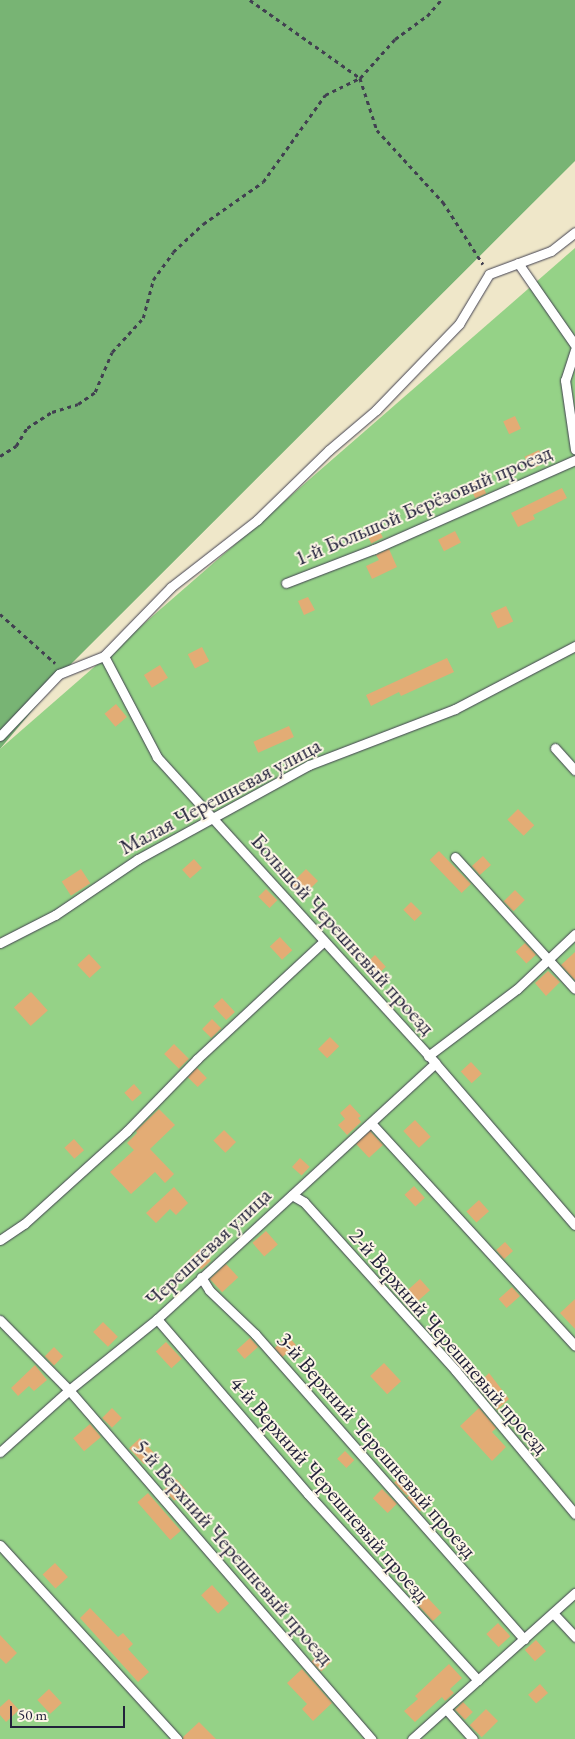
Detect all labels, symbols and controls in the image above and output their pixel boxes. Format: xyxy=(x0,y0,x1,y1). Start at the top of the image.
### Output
street label: 1-й Большой Берёзовый проезд xyxy=(290,439,556,571)
street label: Малая Черешневая улица xyxy=(115,732,325,860)
street label: Большой Черешневый проезд xyxy=(245,828,441,1040)
street label: Черешневая улица xyxy=(140,1182,276,1312)
street label: 2-й Верхний Черешневый проезд xyxy=(344,1223,554,1459)
street label: 3-й Верхний Черешневый проезд xyxy=(272,1327,482,1563)
street label: 4-й Верхний Черешневый проезд xyxy=(225,1371,435,1607)
street label: 5-й Верхний Черешневый проезд xyxy=(129,1434,339,1670)
scale bar xyxy=(12,1696,128,1728)
text: 50 m xyxy=(18,1705,47,1724)

